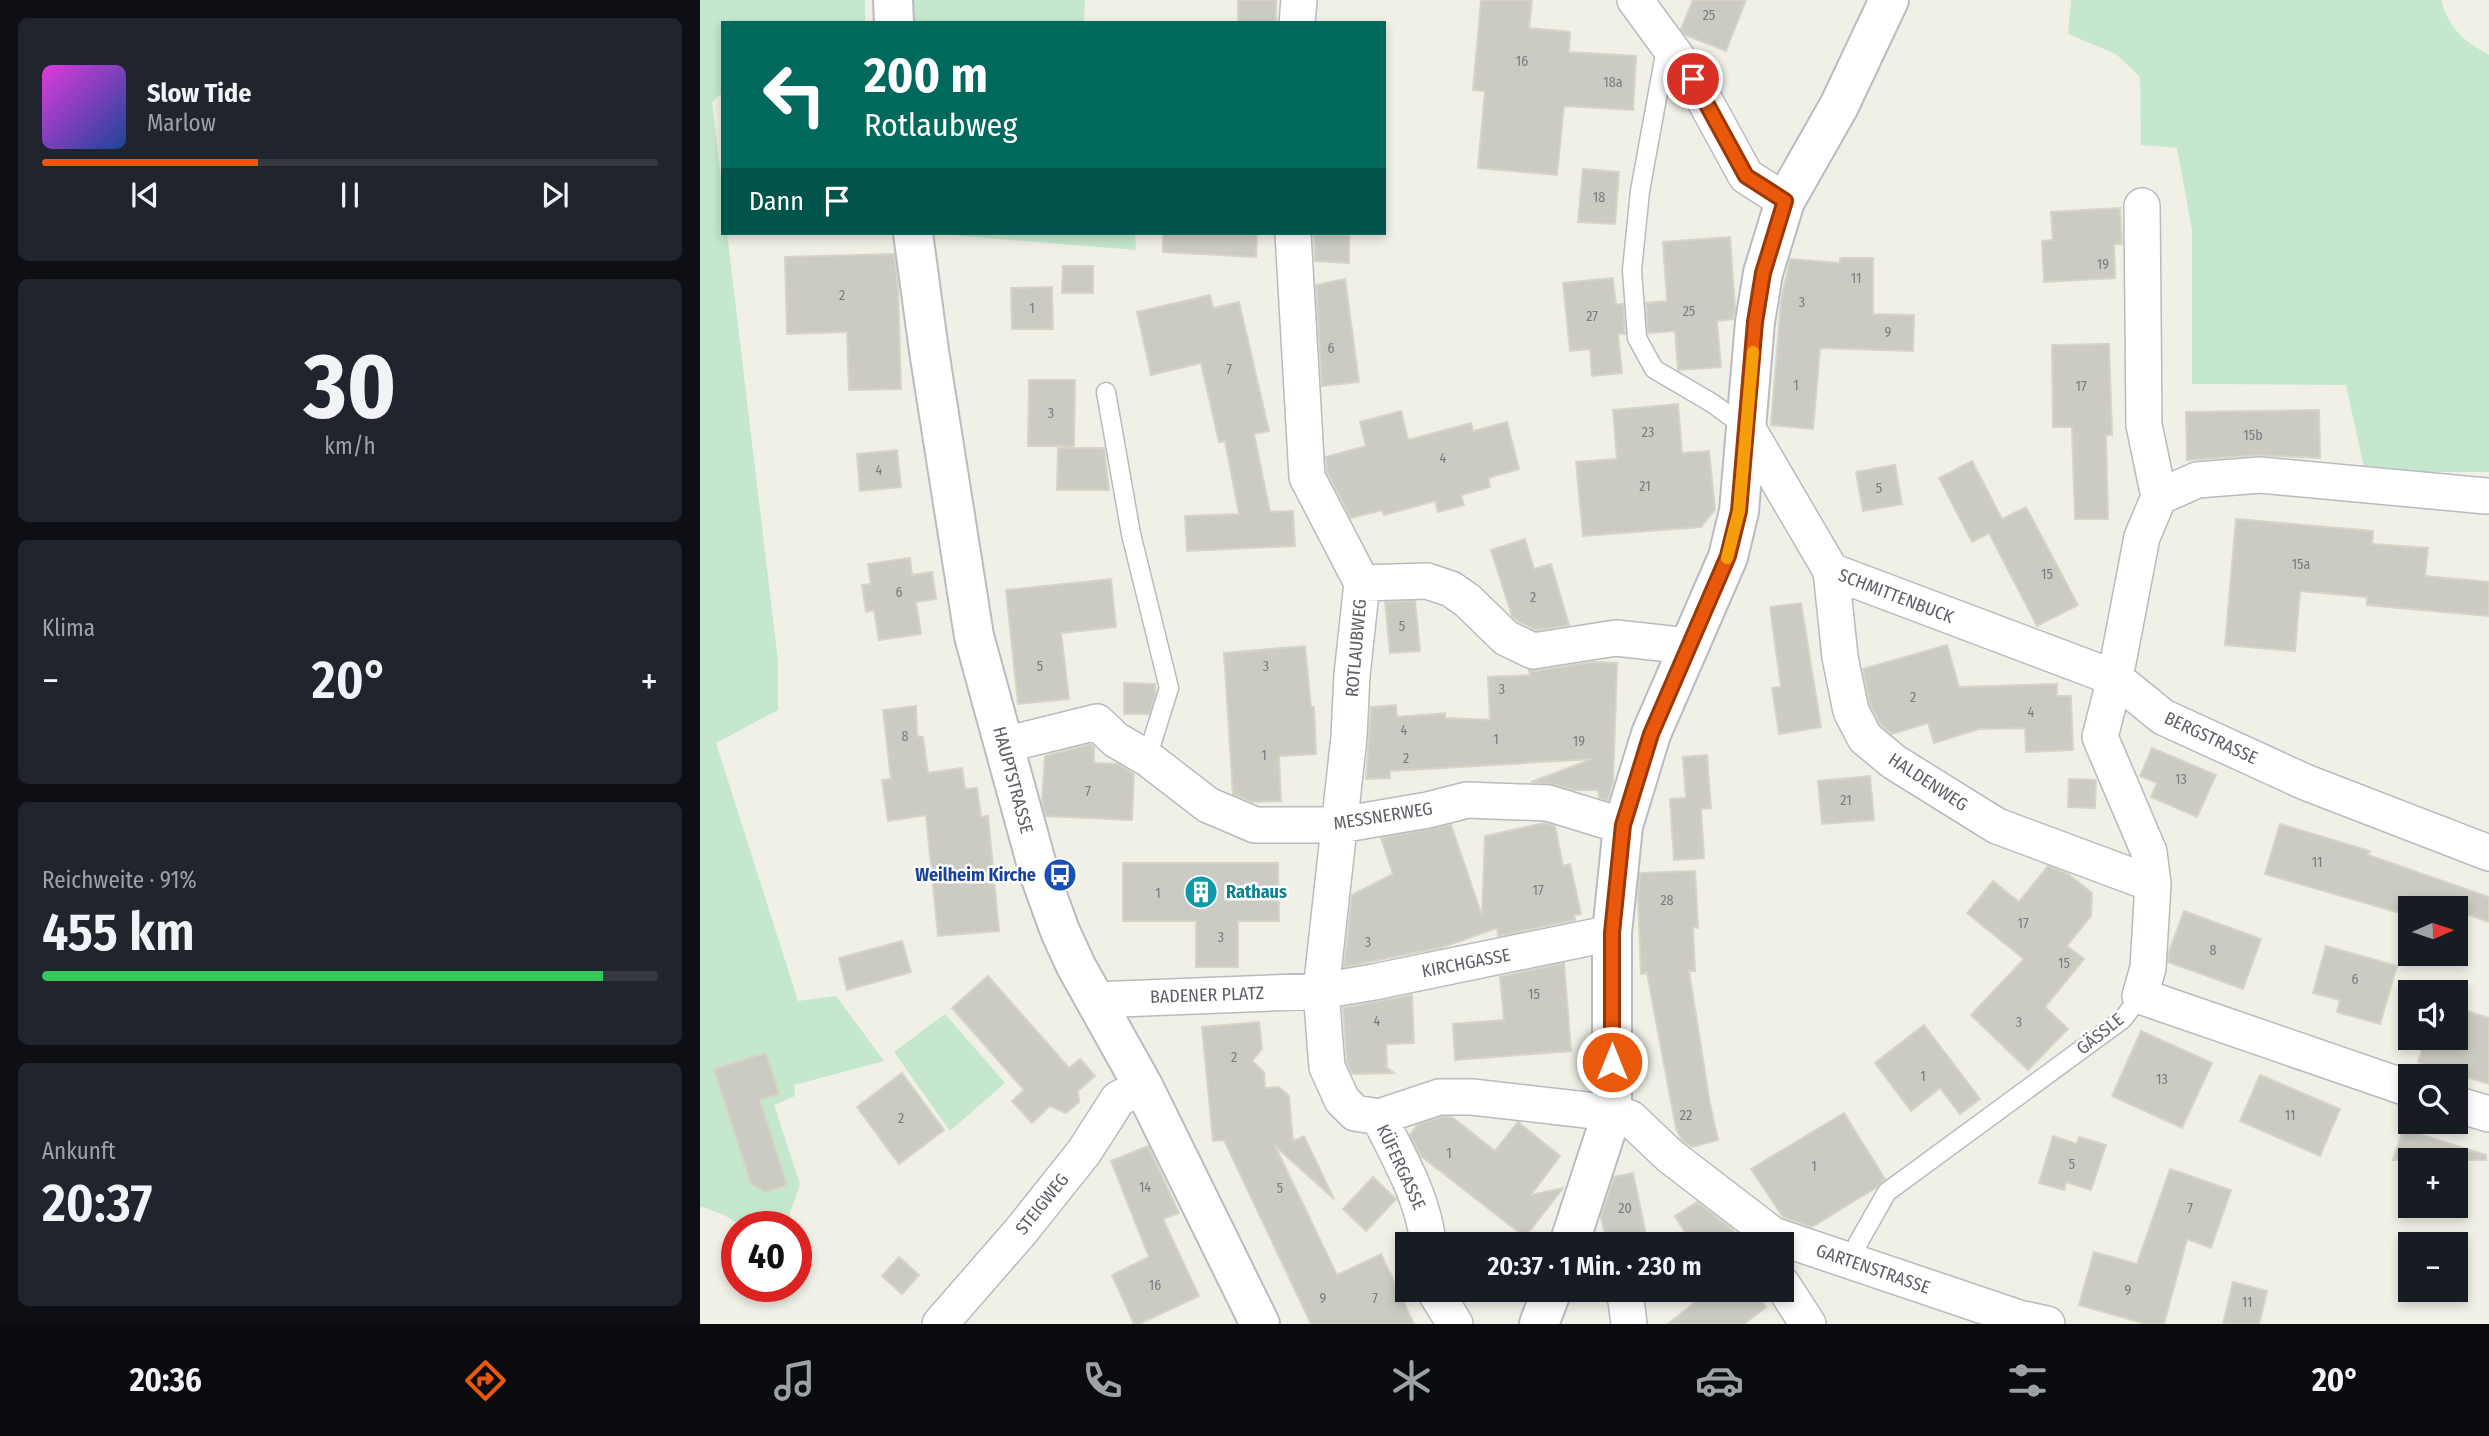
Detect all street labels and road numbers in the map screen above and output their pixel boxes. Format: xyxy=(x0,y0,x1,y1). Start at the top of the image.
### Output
street label: SCHMITTENBUCK xyxy=(1835,564,1957,628)
street label: ROTLAUBWEG xyxy=(1341,598,1371,698)
street label: BERGSTRASSE xyxy=(2161,707,2261,769)
street label: HAUPTSTRASSE xyxy=(988,724,1038,836)
street label: HALDENWEG xyxy=(1884,748,1972,816)
street label: MESSNERWEG xyxy=(1332,797,1434,835)
street label: KIRCHGASSE xyxy=(1420,944,1512,982)
street label: BADENER PLATZ xyxy=(1150,982,1264,1008)
street label: GÄSSLE xyxy=(2072,1009,2128,1059)
street label: KÜFERGASSE xyxy=(1372,1121,1430,1213)
street label: STEIGWEG xyxy=(1011,1169,1073,1239)
street label: GARTENSTRASSE xyxy=(1813,1239,1933,1299)

